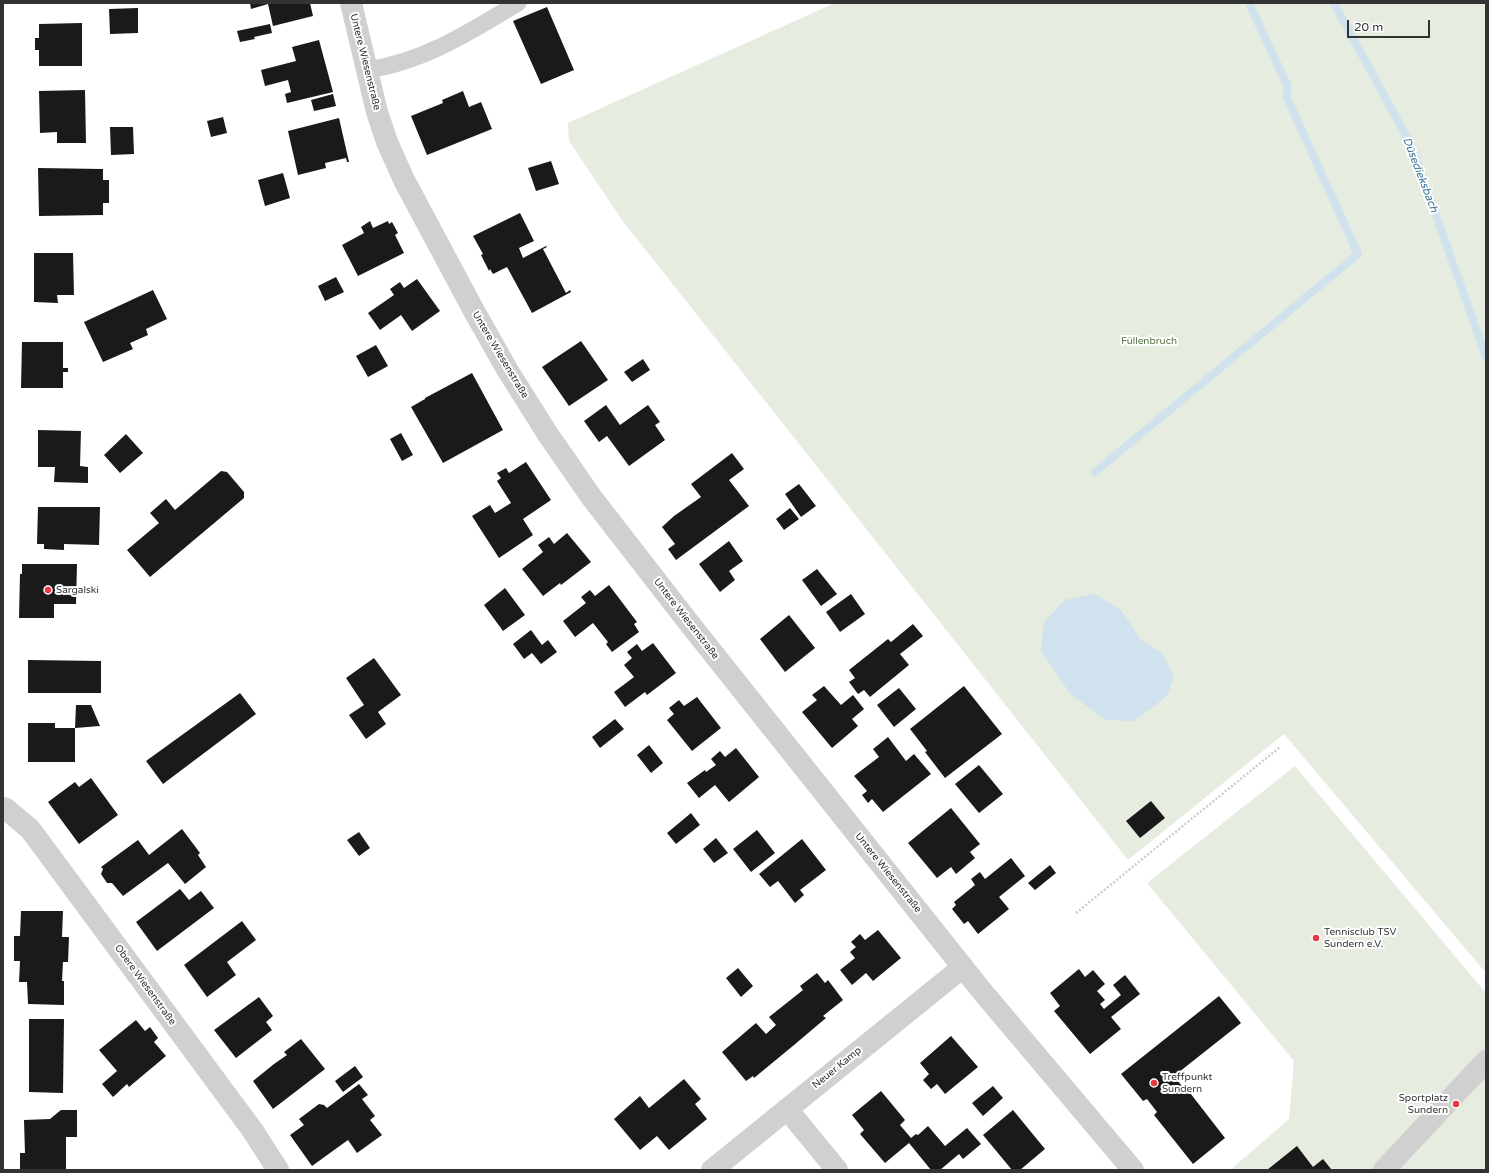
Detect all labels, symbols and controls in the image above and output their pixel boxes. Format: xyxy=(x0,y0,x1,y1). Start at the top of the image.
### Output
street label: Untere Wiesenstraße xyxy=(347,12,383,112)
scale bar xyxy=(1349,12,1432,38)
text: 20 m xyxy=(1354,20,1383,34)
water label: Düsedieksbach xyxy=(1400,136,1440,214)
street label: Untere Wiesenstraße xyxy=(469,309,531,401)
park label: Füllenbruch xyxy=(1121,335,1177,347)
street label: Untere Wiesenstraße xyxy=(651,576,721,662)
place label: Sargalski xyxy=(56,584,99,596)
marker: Sargalski xyxy=(43,585,53,595)
street label: Untere Wiesenstraße xyxy=(852,831,924,915)
place label: Tennisclub TSV Sundern e.V. xyxy=(1324,926,1397,950)
marker: Tennisclub TSV Sundern e.V. xyxy=(1311,933,1321,943)
street label: Obere Wiesenstraße xyxy=(112,942,178,1028)
street label: Neuer Kamp xyxy=(810,1045,864,1091)
place label: Treffpunkt Sundern xyxy=(1162,1071,1212,1094)
marker: Treffpunkt Sundern xyxy=(1149,1078,1159,1088)
place label: Sportplatz Sundern xyxy=(1399,1092,1448,1116)
marker: Sportplatz Sundern xyxy=(1451,1099,1461,1109)

